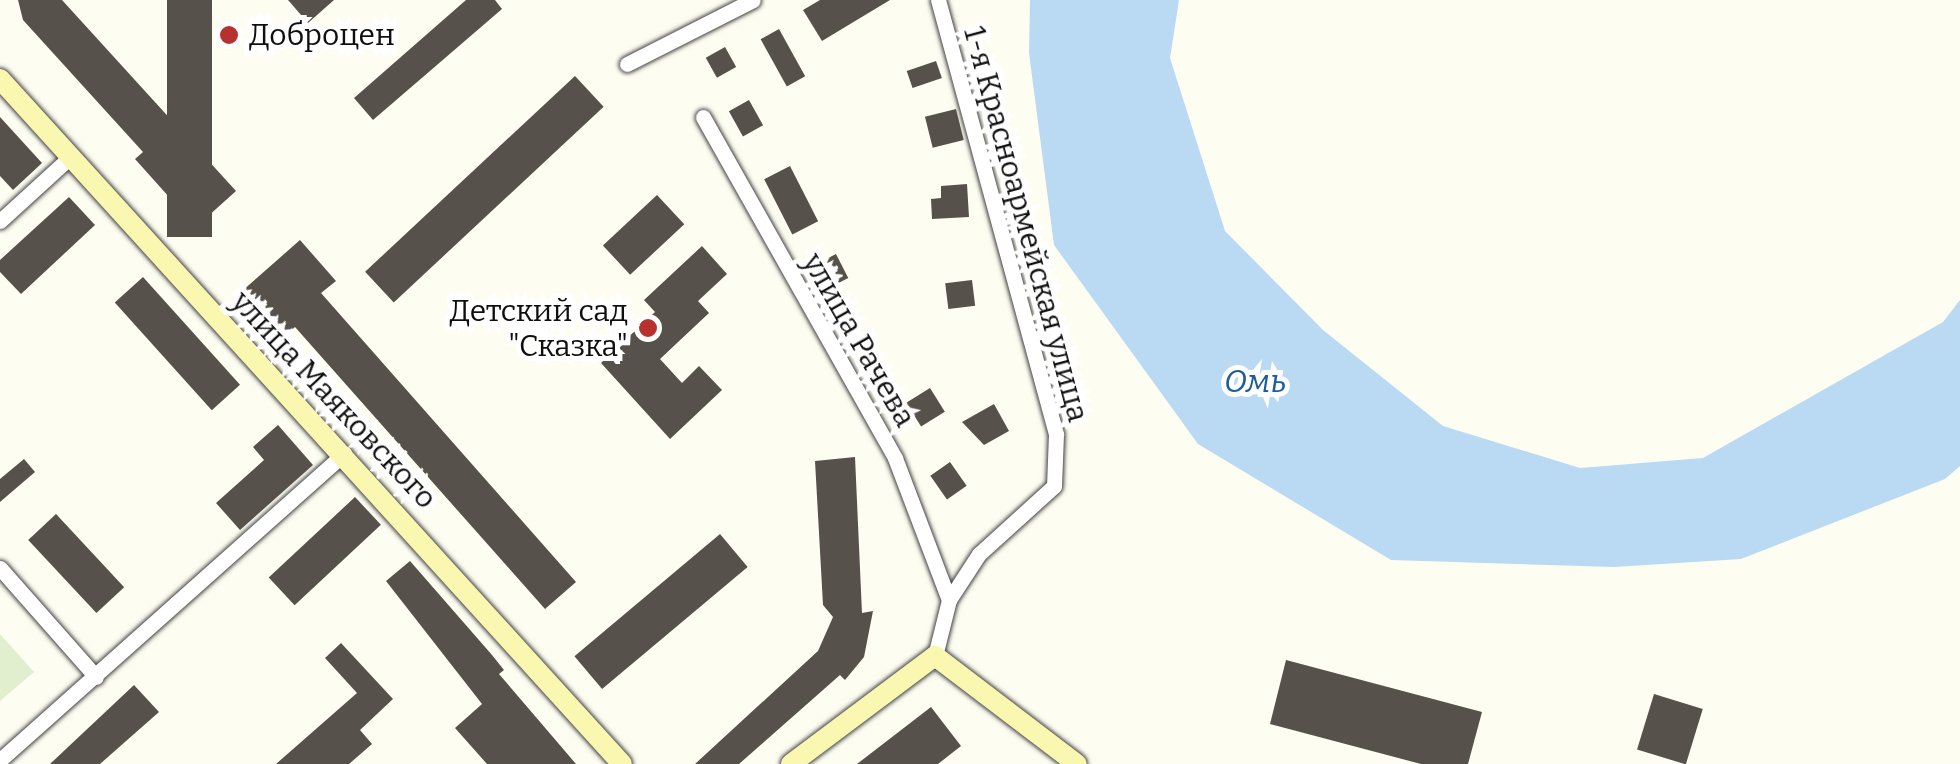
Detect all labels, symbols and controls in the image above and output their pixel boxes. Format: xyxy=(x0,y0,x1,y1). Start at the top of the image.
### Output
place label: Доброцен xyxy=(249,17,395,53)
street label: 1-я Красноармейская улица xyxy=(956,22,1096,426)
marker: Доброцен xyxy=(218,24,240,46)
street label: улица Рачева xyxy=(795,247,923,433)
street label: улица Маяковского xyxy=(224,284,444,516)
place label: Детский сад "Сказка" xyxy=(449,293,628,364)
marker: Детский сад "Сказка" xyxy=(637,317,659,339)
water label: Омь xyxy=(1224,362,1286,400)

